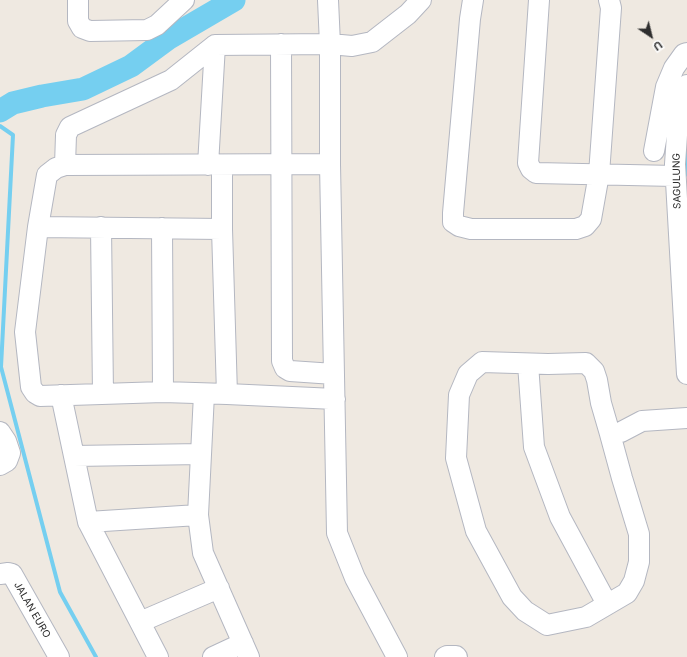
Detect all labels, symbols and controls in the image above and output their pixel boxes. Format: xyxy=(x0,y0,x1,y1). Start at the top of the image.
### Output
north arrow xyxy=(631,16,671,56)
text: U xyxy=(651,38,665,54)
street label: SAGULUNG xyxy=(671,153,683,209)
street label: JALAN EURO xyxy=(11,580,53,640)

